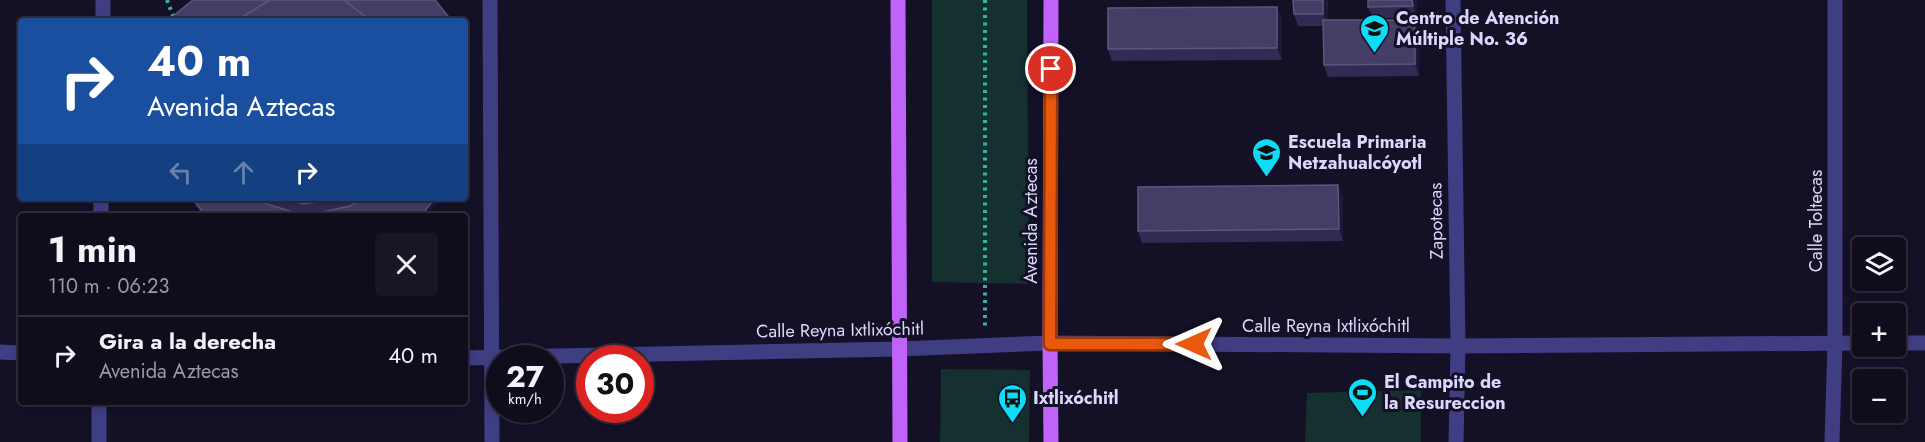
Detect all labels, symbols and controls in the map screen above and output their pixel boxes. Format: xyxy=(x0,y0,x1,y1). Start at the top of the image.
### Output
place label: Centro de Atención Múltiple No. 36 xyxy=(1396,5,1559,52)
school or university icon: Centro de Atención Múltiple No. 36 xyxy=(1359,12,1391,54)
text: 40 m xyxy=(147,31,251,92)
icon: right xyxy=(48,42,126,120)
pin xyxy=(1025,43,1076,94)
icon: arrive xyxy=(1034,52,1067,85)
text: Avenida Aztecas xyxy=(147,87,335,126)
place label: Escuela Primaria Netzahualcóyotl xyxy=(1288,129,1426,176)
school or university icon: Escuela Primaria Netzahualcóyotl xyxy=(1251,136,1283,178)
icon: left xyxy=(164,156,197,189)
icon: ahead xyxy=(227,156,260,189)
icon: right xyxy=(290,156,323,189)
street label: Avenida Aztecas xyxy=(1018,158,1044,284)
street label: Calle Toltecas xyxy=(1803,170,1829,272)
street label: Zapotecas xyxy=(1422,182,1450,260)
text: 1 min xyxy=(48,223,137,275)
button: close xyxy=(375,233,438,296)
map controls xyxy=(1852,237,1906,423)
button: layers xyxy=(1852,237,1906,291)
text: 110 m · 06:23 xyxy=(48,272,169,301)
button: + xyxy=(1852,303,1906,357)
position arrow xyxy=(1162,312,1226,376)
street label: Calle Reyna Ixtlixóchitl xyxy=(1242,313,1410,339)
street label: Calle Reyna Ixtlixóchitl xyxy=(756,316,924,344)
text: Gira a la derecha xyxy=(99,325,276,357)
icon: right xyxy=(48,339,81,372)
text: 40 m xyxy=(388,339,438,371)
speed limit sign: 30 xyxy=(576,345,654,423)
text: 27 xyxy=(506,355,544,398)
text: Avenida Aztecas xyxy=(99,357,238,386)
place label: El Campito de la Resureccion xyxy=(1384,369,1506,416)
button: − xyxy=(1852,369,1906,423)
sports icon: El Campito de la Resureccion xyxy=(1347,376,1379,418)
bus stop icon: Ixtlixóchitl xyxy=(996,382,1028,424)
place label: Ixtlixóchitl xyxy=(1033,385,1119,411)
text: km/h xyxy=(508,388,542,410)

